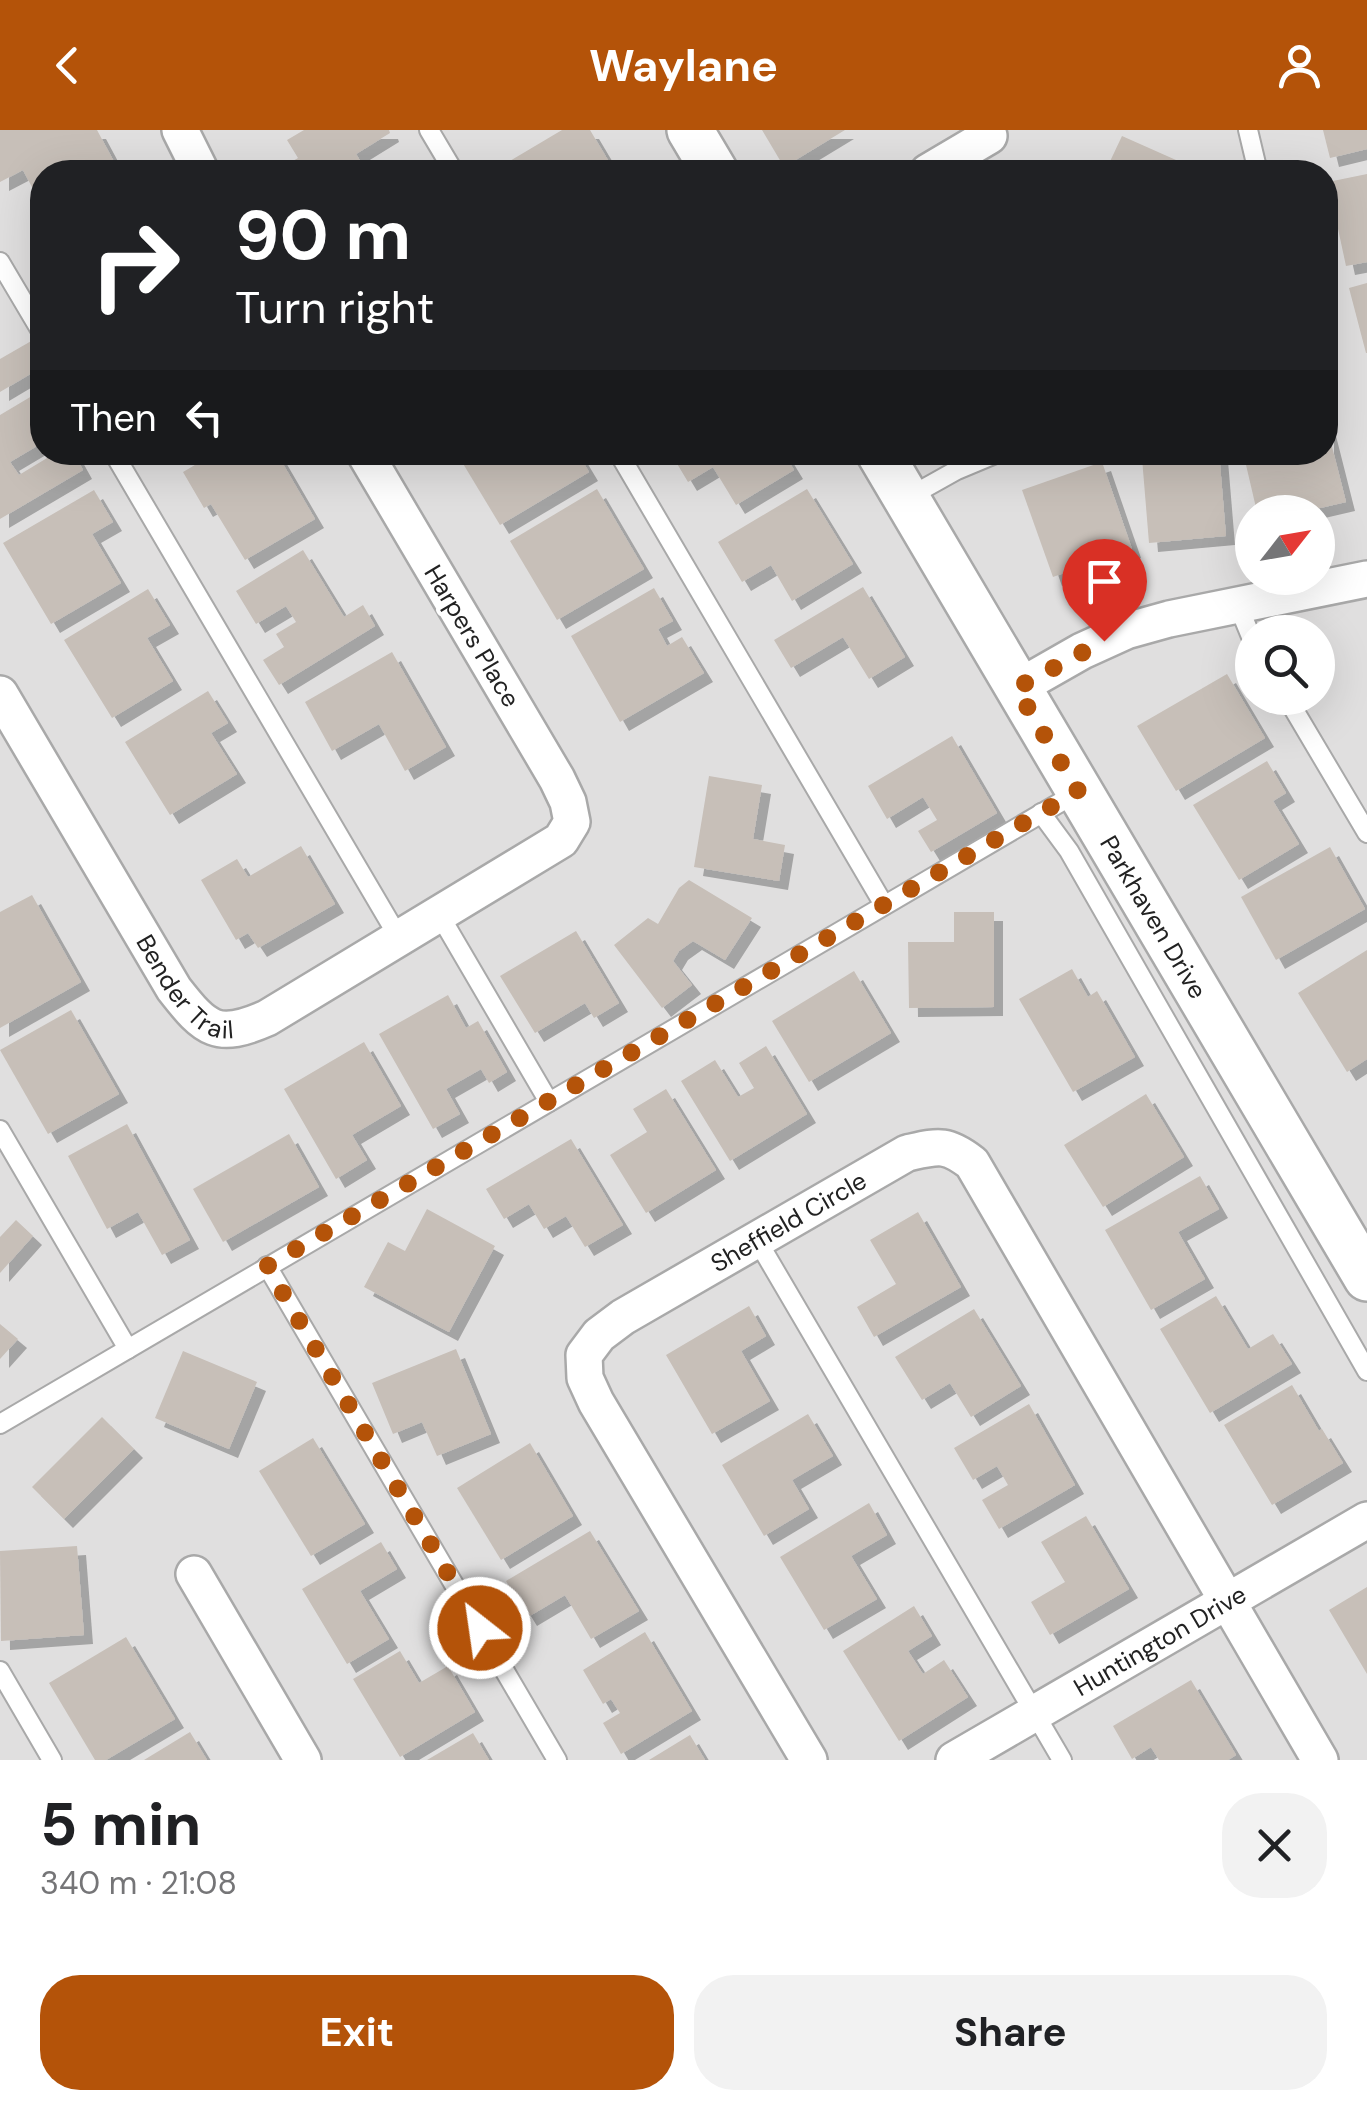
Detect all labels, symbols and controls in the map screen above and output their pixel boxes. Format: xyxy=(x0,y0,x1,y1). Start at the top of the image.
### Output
text: Waylane xyxy=(589,36,778,95)
icon: back xyxy=(40,38,95,93)
icon: person xyxy=(1272,38,1327,93)
text: 90 m xyxy=(235,190,411,281)
icon: right xyxy=(70,200,200,330)
text: Turn right xyxy=(235,278,434,337)
icon: left xyxy=(177,390,232,445)
text: Then xyxy=(70,393,157,443)
north arrow xyxy=(1235,495,1335,595)
map controls xyxy=(1235,495,1335,715)
pin xyxy=(1062,539,1147,642)
icon: arrive xyxy=(1077,554,1132,609)
street label: Harpers Place xyxy=(417,559,527,713)
button: search xyxy=(1235,615,1335,715)
street label: Parkhaven Drive xyxy=(1093,829,1215,1005)
street label: Bender Trail xyxy=(129,928,235,1046)
street label: Sheffield Circle xyxy=(705,1164,872,1279)
position arrow xyxy=(428,1576,532,1680)
street label: Huntington Drive xyxy=(1067,1577,1252,1704)
text: 5 min xyxy=(40,1785,201,1864)
button: close xyxy=(1222,1793,1327,1898)
text: 340 m · 21:08 xyxy=(40,1862,237,1904)
button: Exit xyxy=(40,1975,674,2090)
button: Share xyxy=(694,1975,1327,2090)

